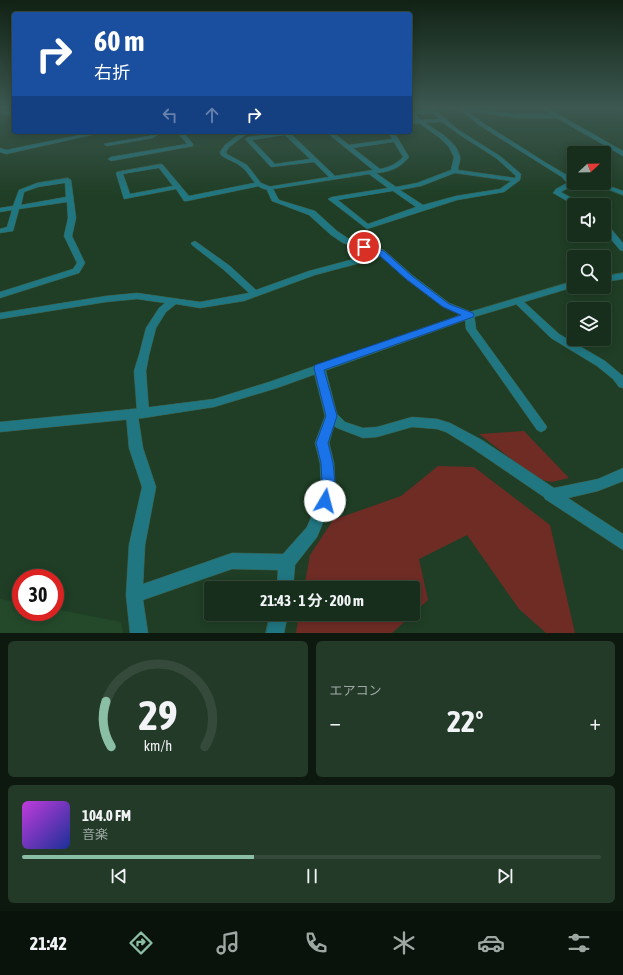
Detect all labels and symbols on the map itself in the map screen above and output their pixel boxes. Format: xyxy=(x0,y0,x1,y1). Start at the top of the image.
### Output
north arrow xyxy=(567,146,611,190)
pin xyxy=(347,230,381,264)
position arrow xyxy=(304,480,346,522)
speed limit sign: 30 xyxy=(12,569,64,621)

